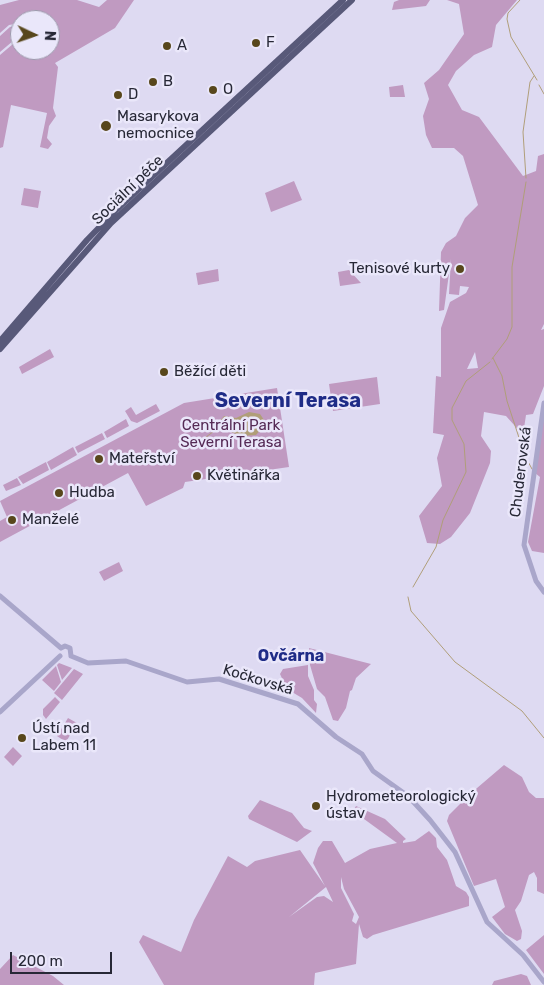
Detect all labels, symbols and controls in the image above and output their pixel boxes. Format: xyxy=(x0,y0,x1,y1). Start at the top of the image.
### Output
north arrow xyxy=(10,10,60,60)
text: N xyxy=(41,30,58,41)
place label: F xyxy=(266,34,275,52)
place label: A xyxy=(177,37,187,55)
marker: F xyxy=(250,37,262,49)
marker: A xyxy=(161,40,173,52)
place label: B xyxy=(163,73,173,91)
marker: B xyxy=(147,76,159,88)
place label: O xyxy=(223,81,233,99)
marker: O xyxy=(207,84,219,96)
place label: D xyxy=(128,86,138,104)
marker: D xyxy=(112,89,124,101)
place label: Masarykova nemocnice xyxy=(117,108,199,143)
marker: Masarykova nemocnice xyxy=(99,119,113,133)
street label: Sociální péče xyxy=(89,152,167,228)
place label: Tenisové kurty xyxy=(349,260,450,278)
marker: Tenisové kurty xyxy=(454,263,466,275)
place label: Běžící děti xyxy=(174,363,246,381)
marker: Běžící děti xyxy=(158,366,170,378)
district label: Severní Terasa xyxy=(215,389,361,413)
park label: Centrální Park Severní Terasa xyxy=(180,417,282,452)
street label: Chuderovská xyxy=(507,426,535,518)
place label: Mateřství xyxy=(109,450,175,468)
marker: Mateřství xyxy=(93,453,105,465)
place label: Květinářka xyxy=(207,467,280,485)
marker: Květinářka xyxy=(191,470,203,482)
place label: Hudba xyxy=(69,484,115,502)
marker: Hudba xyxy=(53,487,65,499)
place label: Manželé xyxy=(22,511,79,529)
marker: Manželé xyxy=(6,514,18,526)
district label: Ovčárna xyxy=(258,646,324,666)
street label: Kočkovská xyxy=(221,661,295,699)
place label: Ústí nad Labem 11 xyxy=(32,720,96,755)
marker: Ústí nad Labem 11 xyxy=(16,732,28,744)
place label: Hydrometeorologický ústav xyxy=(326,788,476,823)
marker: Hydrometeorologický ústav xyxy=(310,800,322,812)
scale bar xyxy=(12,942,115,974)
text: 200 m xyxy=(18,952,63,970)

